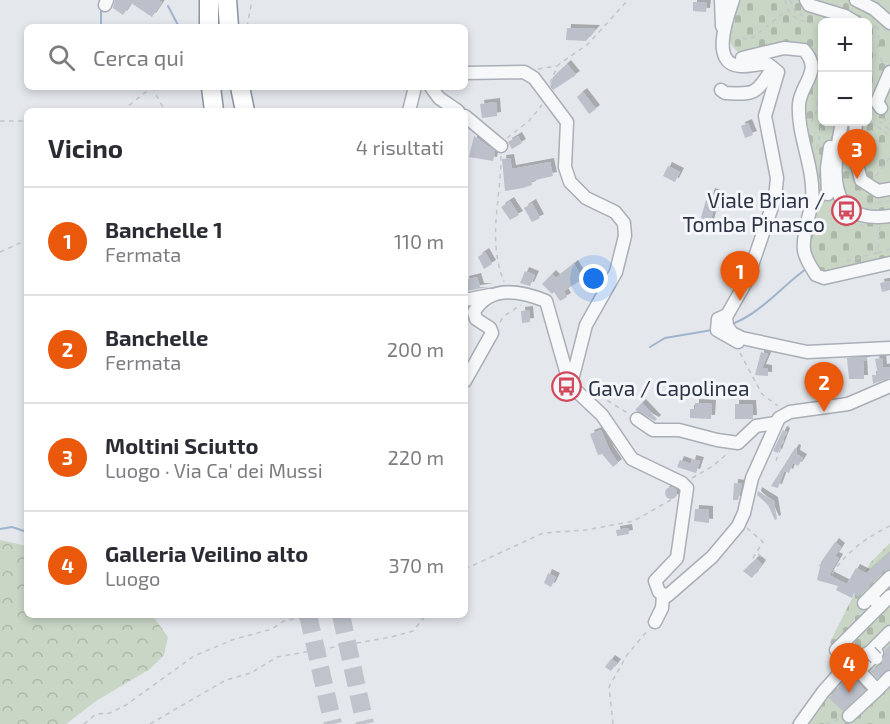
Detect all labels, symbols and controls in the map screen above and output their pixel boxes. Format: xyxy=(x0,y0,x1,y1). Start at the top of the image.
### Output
map controls xyxy=(818,18,872,126)
button: + xyxy=(818,18,872,72)
search box xyxy=(24,24,468,90)
icon: search xyxy=(45,41,78,74)
text: Cerca qui xyxy=(93,44,184,70)
button: − xyxy=(818,72,872,126)
pin: 3 xyxy=(838,130,876,179)
text: Vicino xyxy=(48,132,123,163)
text: 4 risultati xyxy=(356,135,444,159)
place label: Viale Brian / Tomba Pinasco xyxy=(683,187,825,236)
bus stop icon: Viale Brian / Tomba Pinasco xyxy=(830,195,862,227)
text: Banchelle 1 xyxy=(105,216,223,242)
text: 1 xyxy=(63,229,72,253)
text: 110 m xyxy=(394,229,444,253)
text: Fermata xyxy=(105,242,181,266)
pin: 1 xyxy=(720,252,760,301)
your location xyxy=(579,264,608,293)
text: Banchelle xyxy=(105,324,209,350)
text: 2 xyxy=(62,337,73,361)
text: 200 m xyxy=(387,337,444,361)
text: Fermata xyxy=(105,350,181,374)
pin: 2 xyxy=(804,362,844,412)
bus stop icon: Gava / Capolinea xyxy=(551,371,583,403)
place label: Gava / Capolinea xyxy=(588,375,750,400)
text: Moltini Sciutto xyxy=(105,432,258,458)
text: 3 xyxy=(62,445,73,469)
text: 220 m xyxy=(387,445,444,469)
text: Luogo · Via Ca' dei Mussi xyxy=(105,458,323,482)
text: Galleria Veilino alto xyxy=(105,540,308,566)
text: 4 xyxy=(61,553,74,577)
text: 370 m xyxy=(389,553,444,577)
text: Luogo xyxy=(105,566,160,590)
pin: 4 xyxy=(830,644,868,693)

